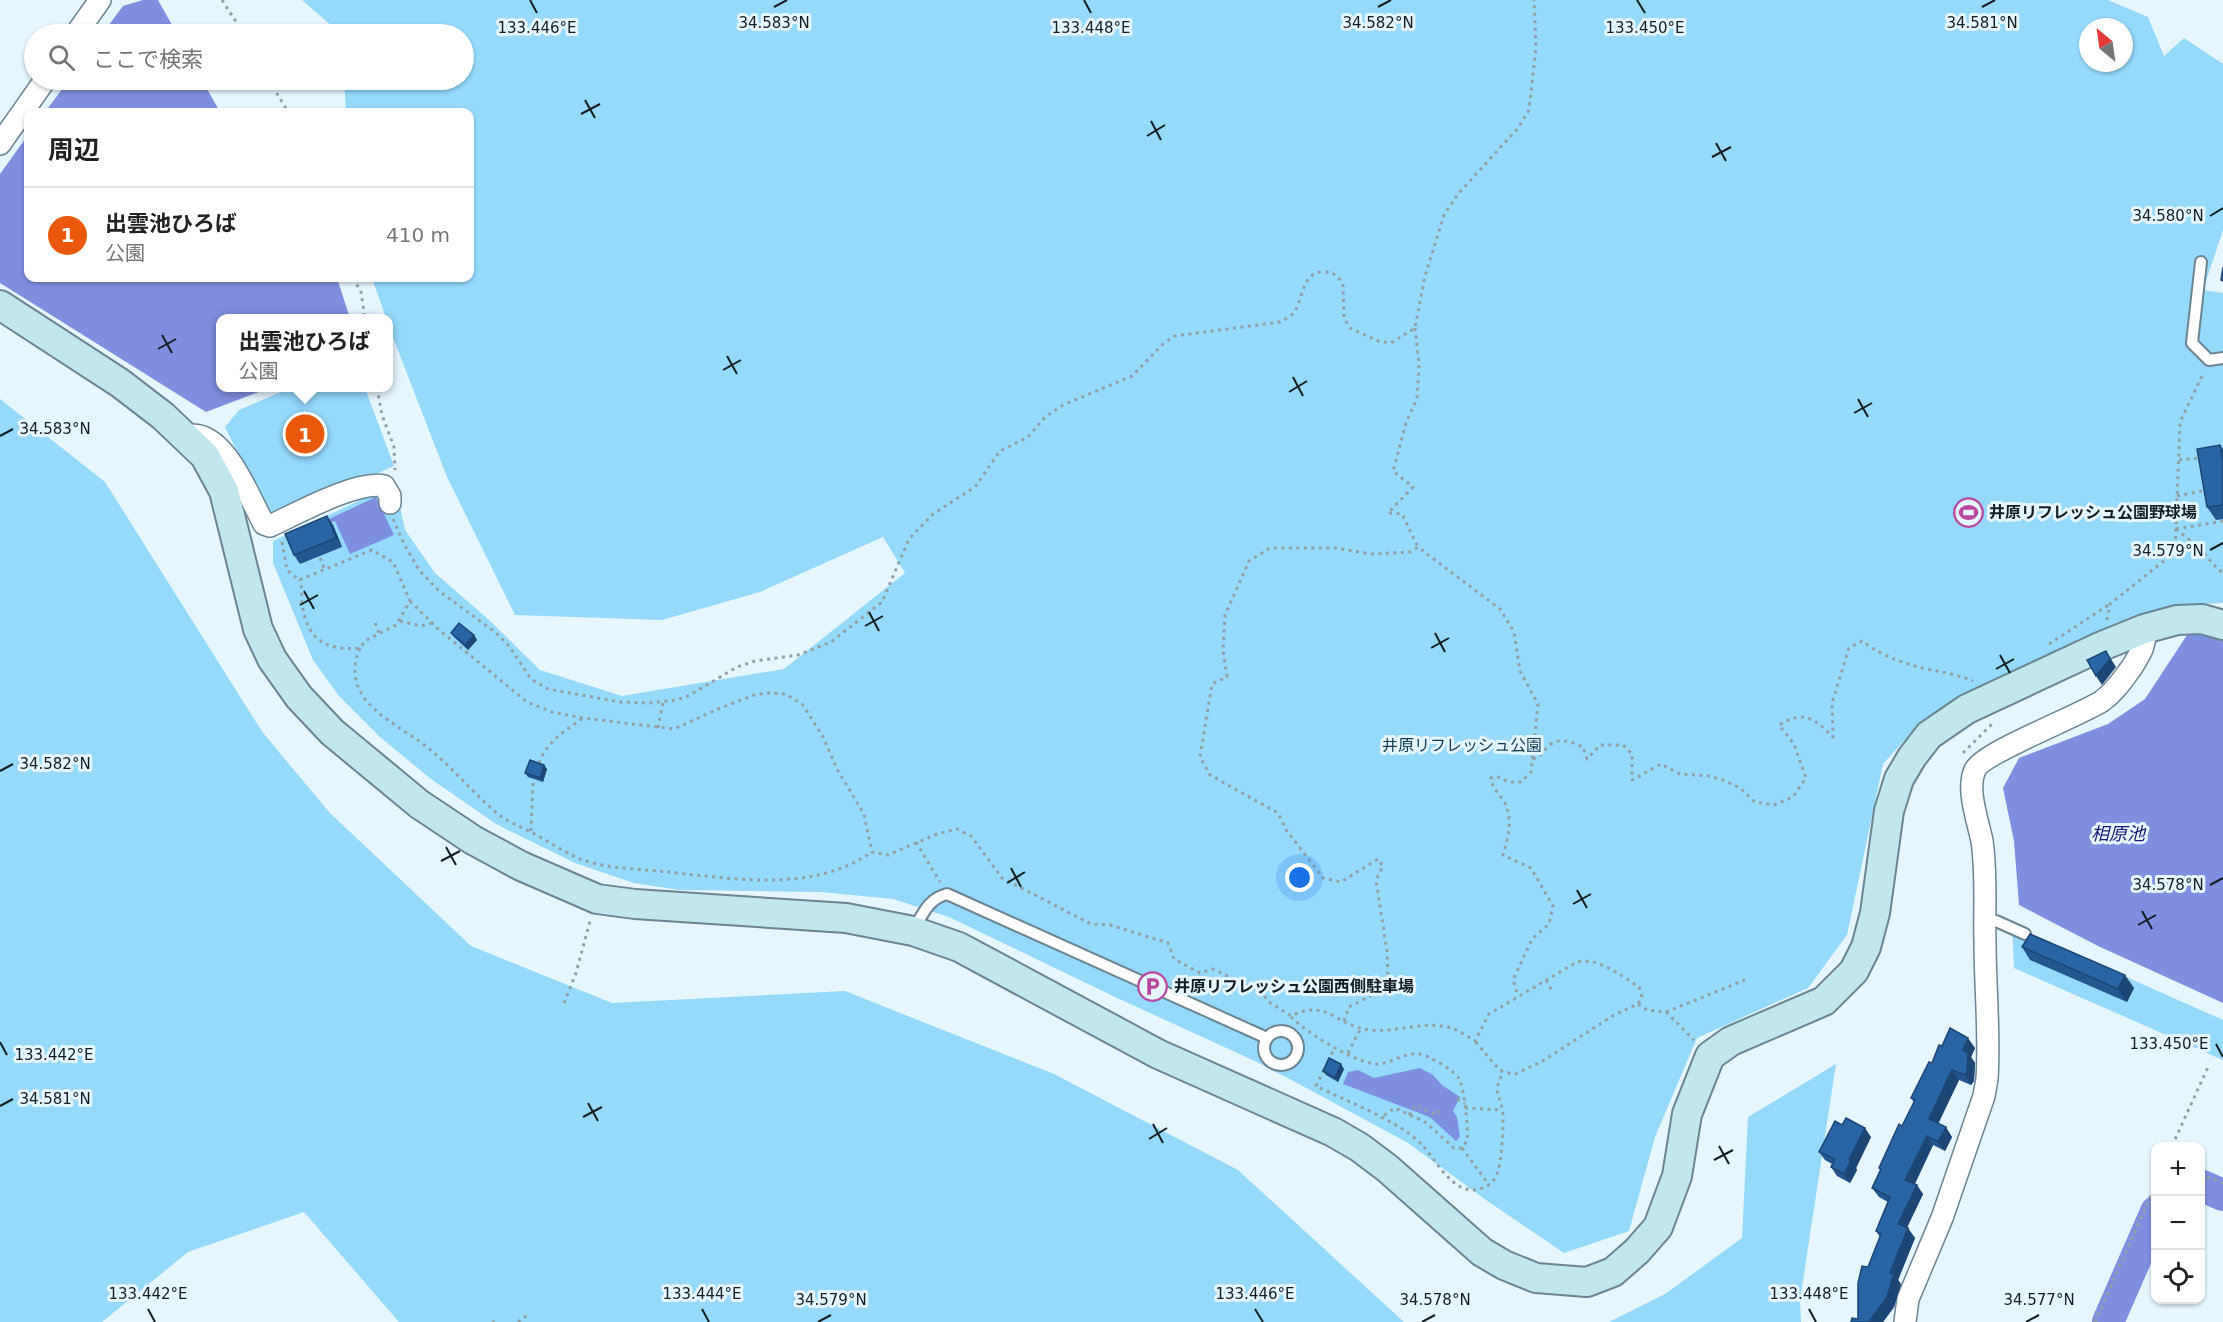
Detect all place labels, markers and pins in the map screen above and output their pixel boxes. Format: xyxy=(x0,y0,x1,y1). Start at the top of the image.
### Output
pin: 1 xyxy=(286,412,324,456)
sports icon: 井原リフレッシュ公園野球場 xyxy=(1952,496,1984,528)
place label: 井原リフレッシュ公園野球場 xyxy=(1989,503,2197,522)
parking icon: 井原リフレッシュ公園西側駐車場 xyxy=(1137,970,1169,1002)
place label: 井原リフレッシュ公園西側駐車場 xyxy=(1174,977,1414,996)

